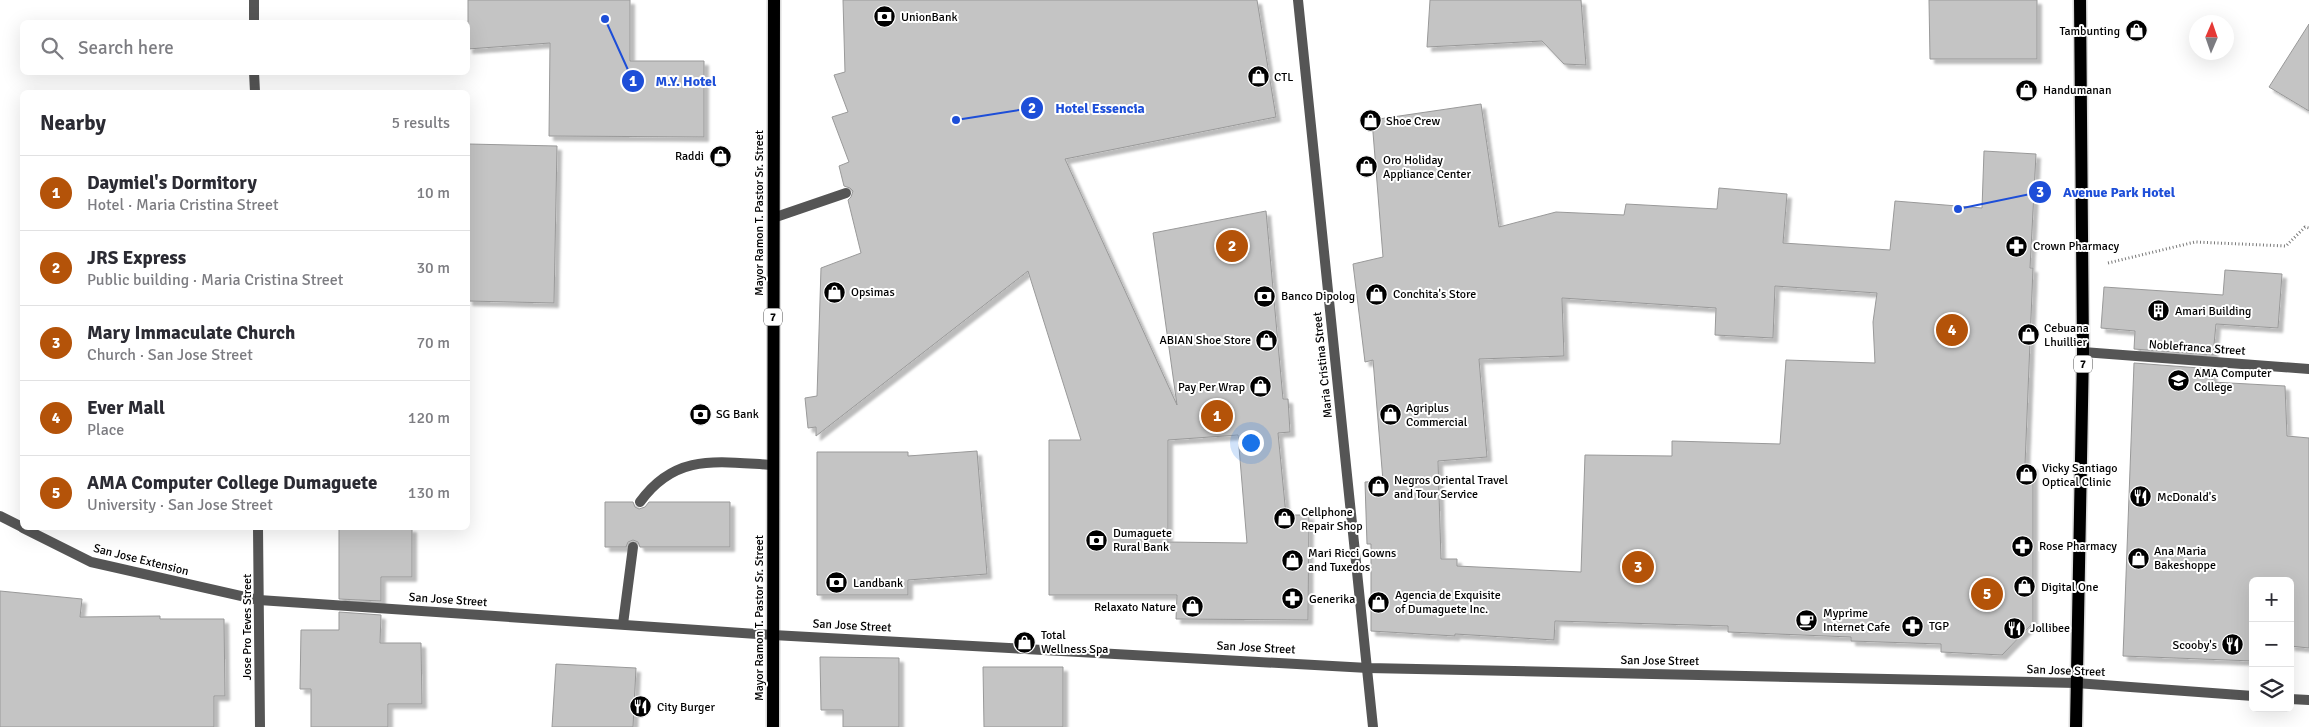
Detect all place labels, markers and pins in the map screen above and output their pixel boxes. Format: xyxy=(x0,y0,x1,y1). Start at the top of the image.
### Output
bank icon: UnionBank xyxy=(873,5,897,29)
place label: UnionBank xyxy=(901,10,958,25)
shop icon: Tambunting xyxy=(2124,19,2148,43)
place label: Tambunting xyxy=(2059,24,2120,39)
shop icon: CTL xyxy=(1246,65,1270,89)
callout: M.Y. Hotel xyxy=(621,66,726,95)
place label: CTL xyxy=(1274,70,1293,85)
shop icon: Handumanan xyxy=(2015,78,2039,102)
place label: Handumanan xyxy=(2043,83,2111,98)
callout: Hotel Essencia xyxy=(1020,94,1155,123)
shop icon: Shoe Crew xyxy=(1358,109,1382,133)
place label: Shoe Crew xyxy=(1386,114,1440,129)
shop icon: Raddi xyxy=(708,144,732,168)
place label: Raddi xyxy=(675,149,704,164)
place label: Oro Holiday Appliance Center xyxy=(1383,153,1471,182)
shop icon: Oro Holiday Appliance Center xyxy=(1355,155,1379,179)
callout: Avenue Park Hotel xyxy=(2028,177,2185,206)
pin: 2 xyxy=(1216,227,1248,265)
pharmacy icon: Crown Pharmacy xyxy=(2005,234,2029,258)
place label: Crown Pharmacy xyxy=(2033,239,2120,254)
shop icon: Opsimas xyxy=(823,280,847,304)
shop icon: Conchita's Store xyxy=(1365,282,1389,306)
bank icon: Banco Dipolog xyxy=(1253,284,1277,308)
place label: Opsimas xyxy=(851,285,895,300)
place label: Conchita's Store xyxy=(1393,287,1476,302)
place label: Banco Dipolog xyxy=(1281,289,1355,304)
building icon: Amari Building xyxy=(2147,299,2171,323)
place label: Amari Building xyxy=(2175,304,2251,319)
pin: 4 xyxy=(1936,311,1968,349)
place label: Cebuana Lhuillier xyxy=(2044,321,2089,350)
shop icon: Cebuana Lhuillier xyxy=(2016,323,2040,347)
shop icon: ABIAN Shoe Store xyxy=(1255,328,1279,352)
place label: ABIAN Shoe Store xyxy=(1159,333,1251,348)
place label: AMA Computer College xyxy=(2194,366,2272,395)
school or university icon: AMA Computer College xyxy=(2166,368,2190,392)
shop icon: Pay Per Wrap xyxy=(1249,375,1273,399)
place label: Pay Per Wrap xyxy=(1178,380,1245,395)
pin: 1 xyxy=(1201,397,1233,435)
place label: Agriplus Commercial xyxy=(1406,401,1468,430)
bank icon: SG Bank xyxy=(688,402,712,426)
shop icon: Agriplus Commercial xyxy=(1378,403,1402,427)
place label: SG Bank xyxy=(716,407,759,422)
place label: Vicky Santiago Optical Clinic xyxy=(2042,461,2118,490)
shop icon: Vicky Santiago Optical Clinic xyxy=(2014,463,2038,487)
place label: Negros Oriental Travel and Tour Service xyxy=(1394,473,1508,502)
shop icon: Negros Oriental Travel and Tour Service xyxy=(1366,475,1390,499)
restaurant icon: McDonald's xyxy=(2129,485,2153,509)
place label: McDonald's xyxy=(2157,490,2217,505)
place label: Cellphone Repair Shop xyxy=(1301,505,1363,534)
shop icon: Cellphone Repair Shop xyxy=(1273,507,1297,531)
place label: Dumaguete Rural Bank xyxy=(1113,526,1172,555)
bank icon: Dumaguete Rural Bank xyxy=(1085,528,1109,552)
pharmacy icon: Rose Pharmacy xyxy=(2011,534,2035,558)
place label: Rose Pharmacy xyxy=(2039,539,2117,554)
place label: Ana Maria Bakeshoppe xyxy=(2154,544,2216,573)
place label: Mari Ricci Gowns and Tuxedos xyxy=(1308,546,1396,575)
shop icon: Ana Maria Bakeshoppe xyxy=(2126,546,2150,570)
shop icon: Mari Ricci Gowns and Tuxedos xyxy=(1280,548,1304,572)
pin: 3 xyxy=(1622,548,1654,586)
bank icon: Landbank xyxy=(825,571,849,595)
pin: 5 xyxy=(1971,575,2003,613)
shop icon: Digital One xyxy=(2013,575,2037,599)
place label: Landbank xyxy=(853,576,903,591)
place label: Digital One xyxy=(2041,580,2098,595)
pharmacy icon: Generika xyxy=(1281,587,1305,611)
place label: Agencia de Exquisite of Dumaguete Inc. xyxy=(1395,588,1501,617)
shop icon: Agencia de Exquisite of Dumaguete Inc. xyxy=(1367,590,1391,614)
place label: Generika xyxy=(1309,592,1355,607)
shop icon: Relaxato Nature xyxy=(1180,595,1204,619)
place label: Relaxato Nature xyxy=(1094,600,1176,615)
place label: Myprime Internet Cafe xyxy=(1823,606,1890,635)
cafe icon: Myprime Internet Cafe xyxy=(1795,608,1819,632)
pharmacy icon: TGP xyxy=(1901,614,1925,638)
restaurant icon: Jollibee xyxy=(2002,616,2026,640)
place label: TGP xyxy=(1929,619,1949,634)
place label: Jollibee xyxy=(2030,621,2070,636)
place label: Total Wellness Spa xyxy=(1041,628,1108,657)
shop icon: Total Wellness Spa xyxy=(1013,630,1037,654)
restaurant icon: Scooby's xyxy=(2221,633,2245,657)
place label: Scooby's xyxy=(2173,638,2217,653)
restaurant icon: City Burger xyxy=(629,695,653,719)
place label: City Burger xyxy=(657,700,715,715)

